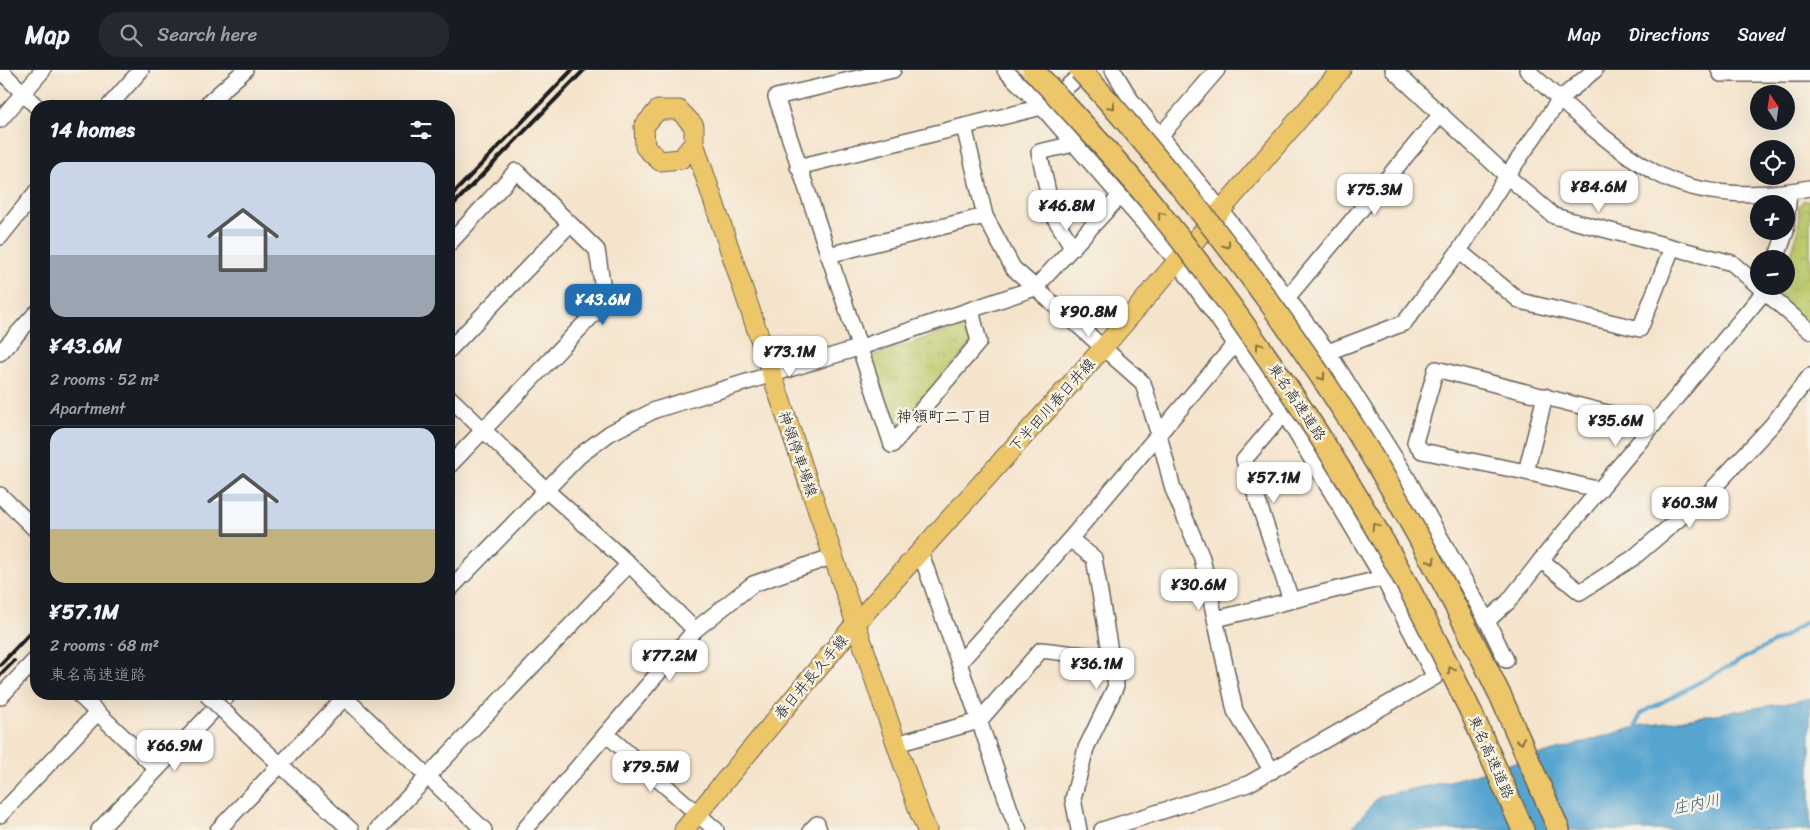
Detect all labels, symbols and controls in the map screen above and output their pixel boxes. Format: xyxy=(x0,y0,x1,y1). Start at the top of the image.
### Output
search box xyxy=(99,12,449,57)
text: Map xyxy=(25,14,69,56)
text: Search here xyxy=(157,18,257,51)
text: Map xyxy=(1568,19,1601,51)
text: Directions xyxy=(1629,19,1710,51)
text: Saved xyxy=(1738,19,1785,51)
icon: search xyxy=(117,21,145,49)
north arrow xyxy=(1750,85,1795,130)
map controls xyxy=(1750,85,1795,295)
one-way arrow xyxy=(1106,101,1115,110)
text: 14 homes xyxy=(50,111,135,149)
icon: filters xyxy=(407,116,435,144)
button: locate xyxy=(1750,140,1795,185)
pin: ¥84.6M xyxy=(1558,170,1640,213)
text: ¥84.6M xyxy=(1571,172,1627,201)
pin: ¥75.3M xyxy=(1334,174,1416,216)
text: ¥75.3M xyxy=(1348,175,1402,204)
pin: ¥46.8M xyxy=(1026,190,1108,232)
text: ¥46.8M xyxy=(1039,191,1095,220)
icon: home xyxy=(198,195,288,285)
button: + xyxy=(1750,195,1795,240)
one-way arrow xyxy=(1158,212,1167,221)
one-way arrow xyxy=(1221,239,1230,249)
button: − xyxy=(1750,250,1795,295)
pin: ¥43.6M xyxy=(562,284,644,326)
text: ¥43.6M xyxy=(576,285,630,314)
pin: ¥90.8M xyxy=(1048,296,1130,338)
text: ¥90.8M xyxy=(1061,297,1117,326)
text: ¥43.6M xyxy=(50,327,122,365)
pin: ¥73.1M xyxy=(749,336,831,378)
text: ¥73.1M xyxy=(764,337,816,366)
one-way arrow xyxy=(1255,342,1265,351)
street label: 下半田川春日井線 xyxy=(1002,352,1102,458)
street label: 東名高速道路 xyxy=(1261,357,1333,447)
text: 2 rooms · 52 m² xyxy=(50,365,159,394)
one-way arrow xyxy=(1315,372,1325,381)
text: Apartment xyxy=(50,394,126,423)
district label: 神領町二丁目 xyxy=(896,402,992,431)
pin: ¥35.6M xyxy=(1575,404,1657,447)
text: ¥35.6M xyxy=(1589,406,1643,435)
street label: 神領停車場線 xyxy=(771,407,825,501)
icon: home xyxy=(198,460,288,550)
pin: ¥57.1M xyxy=(1233,462,1315,504)
text: ¥57.1M xyxy=(1248,463,1300,492)
pin: ¥60.3M xyxy=(1649,486,1731,529)
text: ¥60.3M xyxy=(1663,488,1717,517)
one-way arrow xyxy=(1371,523,1381,532)
one-way arrow xyxy=(1426,556,1436,565)
pin: ¥30.6M xyxy=(1158,568,1240,611)
text: ¥30.6M xyxy=(1172,570,1226,599)
text: ¥57.1M xyxy=(50,593,119,631)
street label: 春日井長久手線 xyxy=(767,628,855,726)
text: 2 rooms · 68 m² xyxy=(50,631,159,660)
pin: ¥77.2M xyxy=(629,640,711,682)
text: ¥77.2M xyxy=(643,641,697,670)
pin: ¥36.1M xyxy=(1056,648,1138,690)
text: ¥36.1M xyxy=(1071,649,1123,678)
text: 東名高速道路 xyxy=(50,660,146,689)
one-way arrow xyxy=(1447,666,1457,675)
street label: 東名高速道路 xyxy=(1461,711,1521,803)
pin: ¥66.9M xyxy=(134,730,216,772)
text: ¥66.9M xyxy=(148,731,202,760)
one-way arrow xyxy=(1515,736,1526,745)
pin: ¥79.5M xyxy=(610,750,692,793)
text: ¥79.5M xyxy=(623,752,679,781)
water label: 庄内川 xyxy=(1670,785,1722,823)

